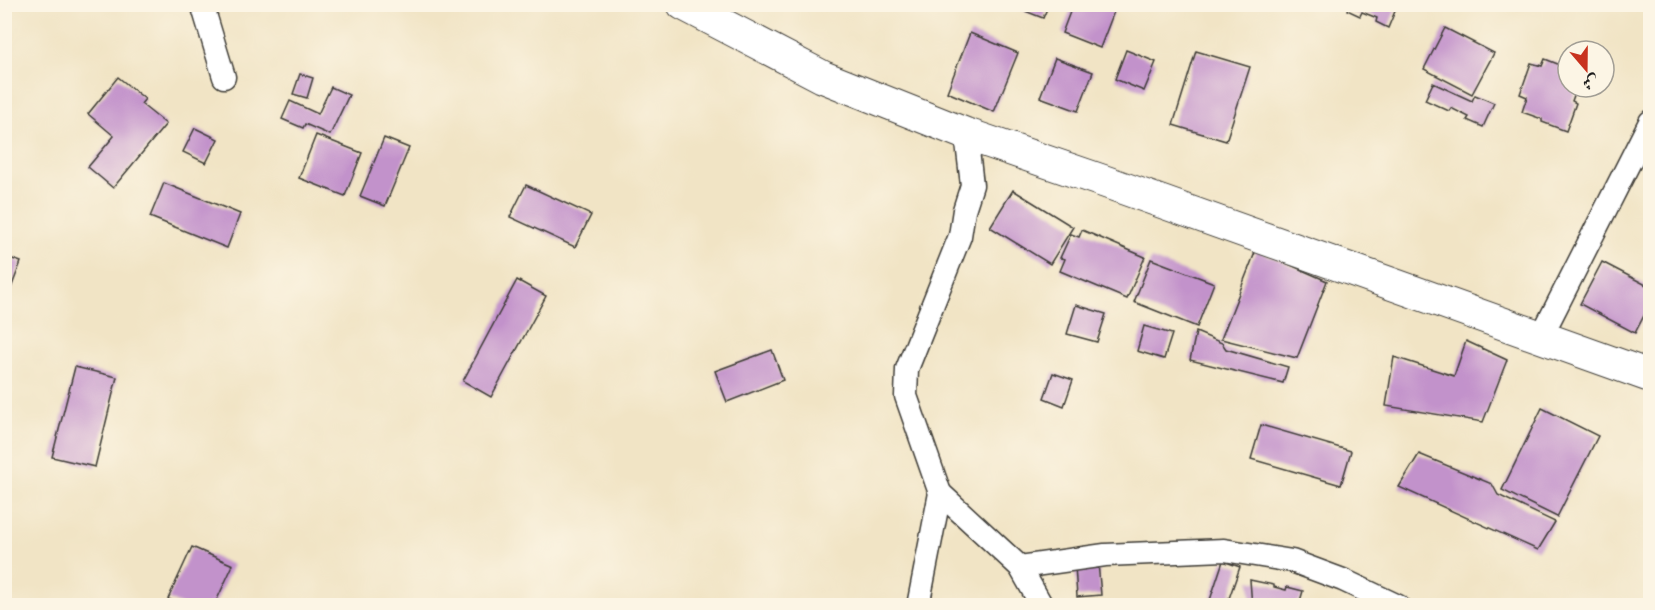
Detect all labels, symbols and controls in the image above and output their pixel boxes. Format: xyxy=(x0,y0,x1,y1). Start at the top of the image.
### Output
north arrow xyxy=(1556,39,1616,99)
text: ش xyxy=(1580,71,1602,94)

